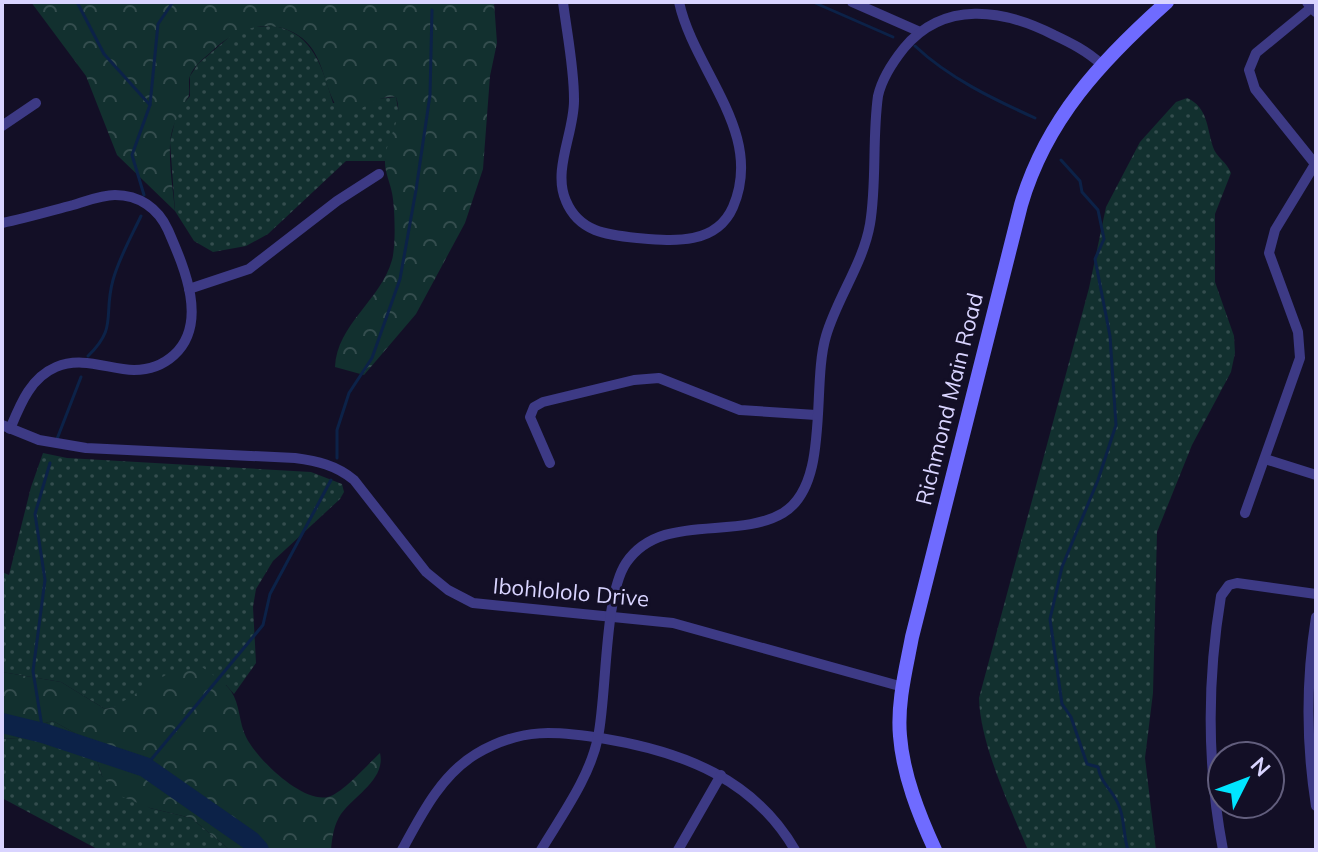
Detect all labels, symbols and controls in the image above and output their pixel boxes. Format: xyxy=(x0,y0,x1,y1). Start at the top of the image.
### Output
street label: Richmond Main Road xyxy=(909,290,989,508)
street label: Ibohlololo Drive xyxy=(492,571,650,613)
north arrow xyxy=(1206,740,1286,820)
text: N xyxy=(1245,751,1277,782)

